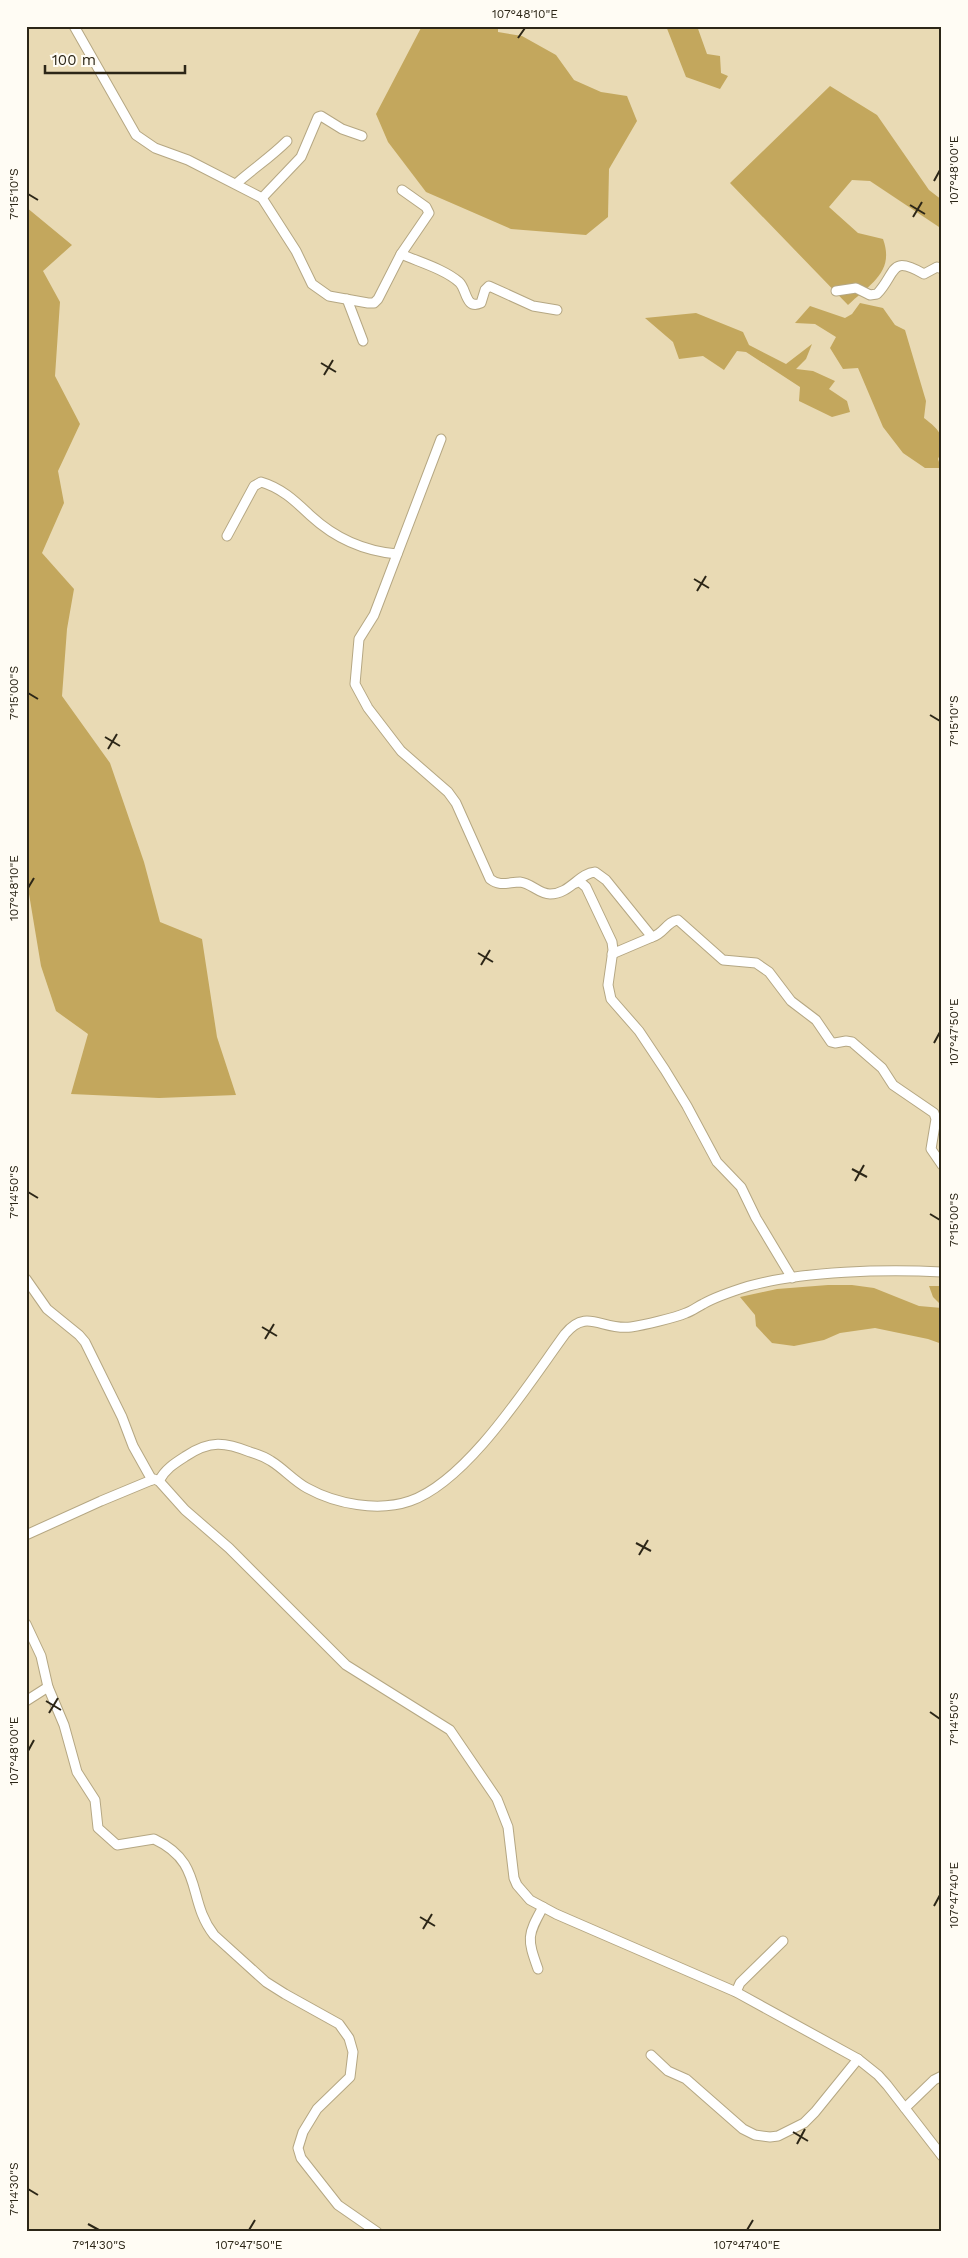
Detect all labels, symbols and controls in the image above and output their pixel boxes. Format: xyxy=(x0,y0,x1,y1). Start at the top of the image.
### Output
text: 107°48'10"E xyxy=(492,7,558,21)
scale bar xyxy=(45,42,185,74)
text: 100 m xyxy=(52,51,96,69)
text: 107°48'00"E xyxy=(947,135,961,204)
text: 7°15'10"S xyxy=(7,168,21,220)
text: 7°15'00"S xyxy=(7,666,21,720)
text: 7°15'10"S xyxy=(947,695,961,747)
text: 107°48'10"E xyxy=(7,855,21,921)
text: 107°47'50"E xyxy=(947,998,961,1066)
text: 7°14'50"S xyxy=(7,1165,21,1219)
text: 7°15'00"S xyxy=(947,1193,961,1247)
text: 7°14'50"S xyxy=(947,1692,961,1746)
text: 107°48'00"E xyxy=(7,1716,21,1785)
text: 107°47'40"E xyxy=(947,1861,961,1928)
text: 7°14'30"S xyxy=(7,2162,21,2216)
text: 7°14'30"S xyxy=(72,2238,126,2252)
text: 107°47'50"E xyxy=(215,2238,283,2252)
text: 107°47'40"E xyxy=(714,2238,781,2252)

